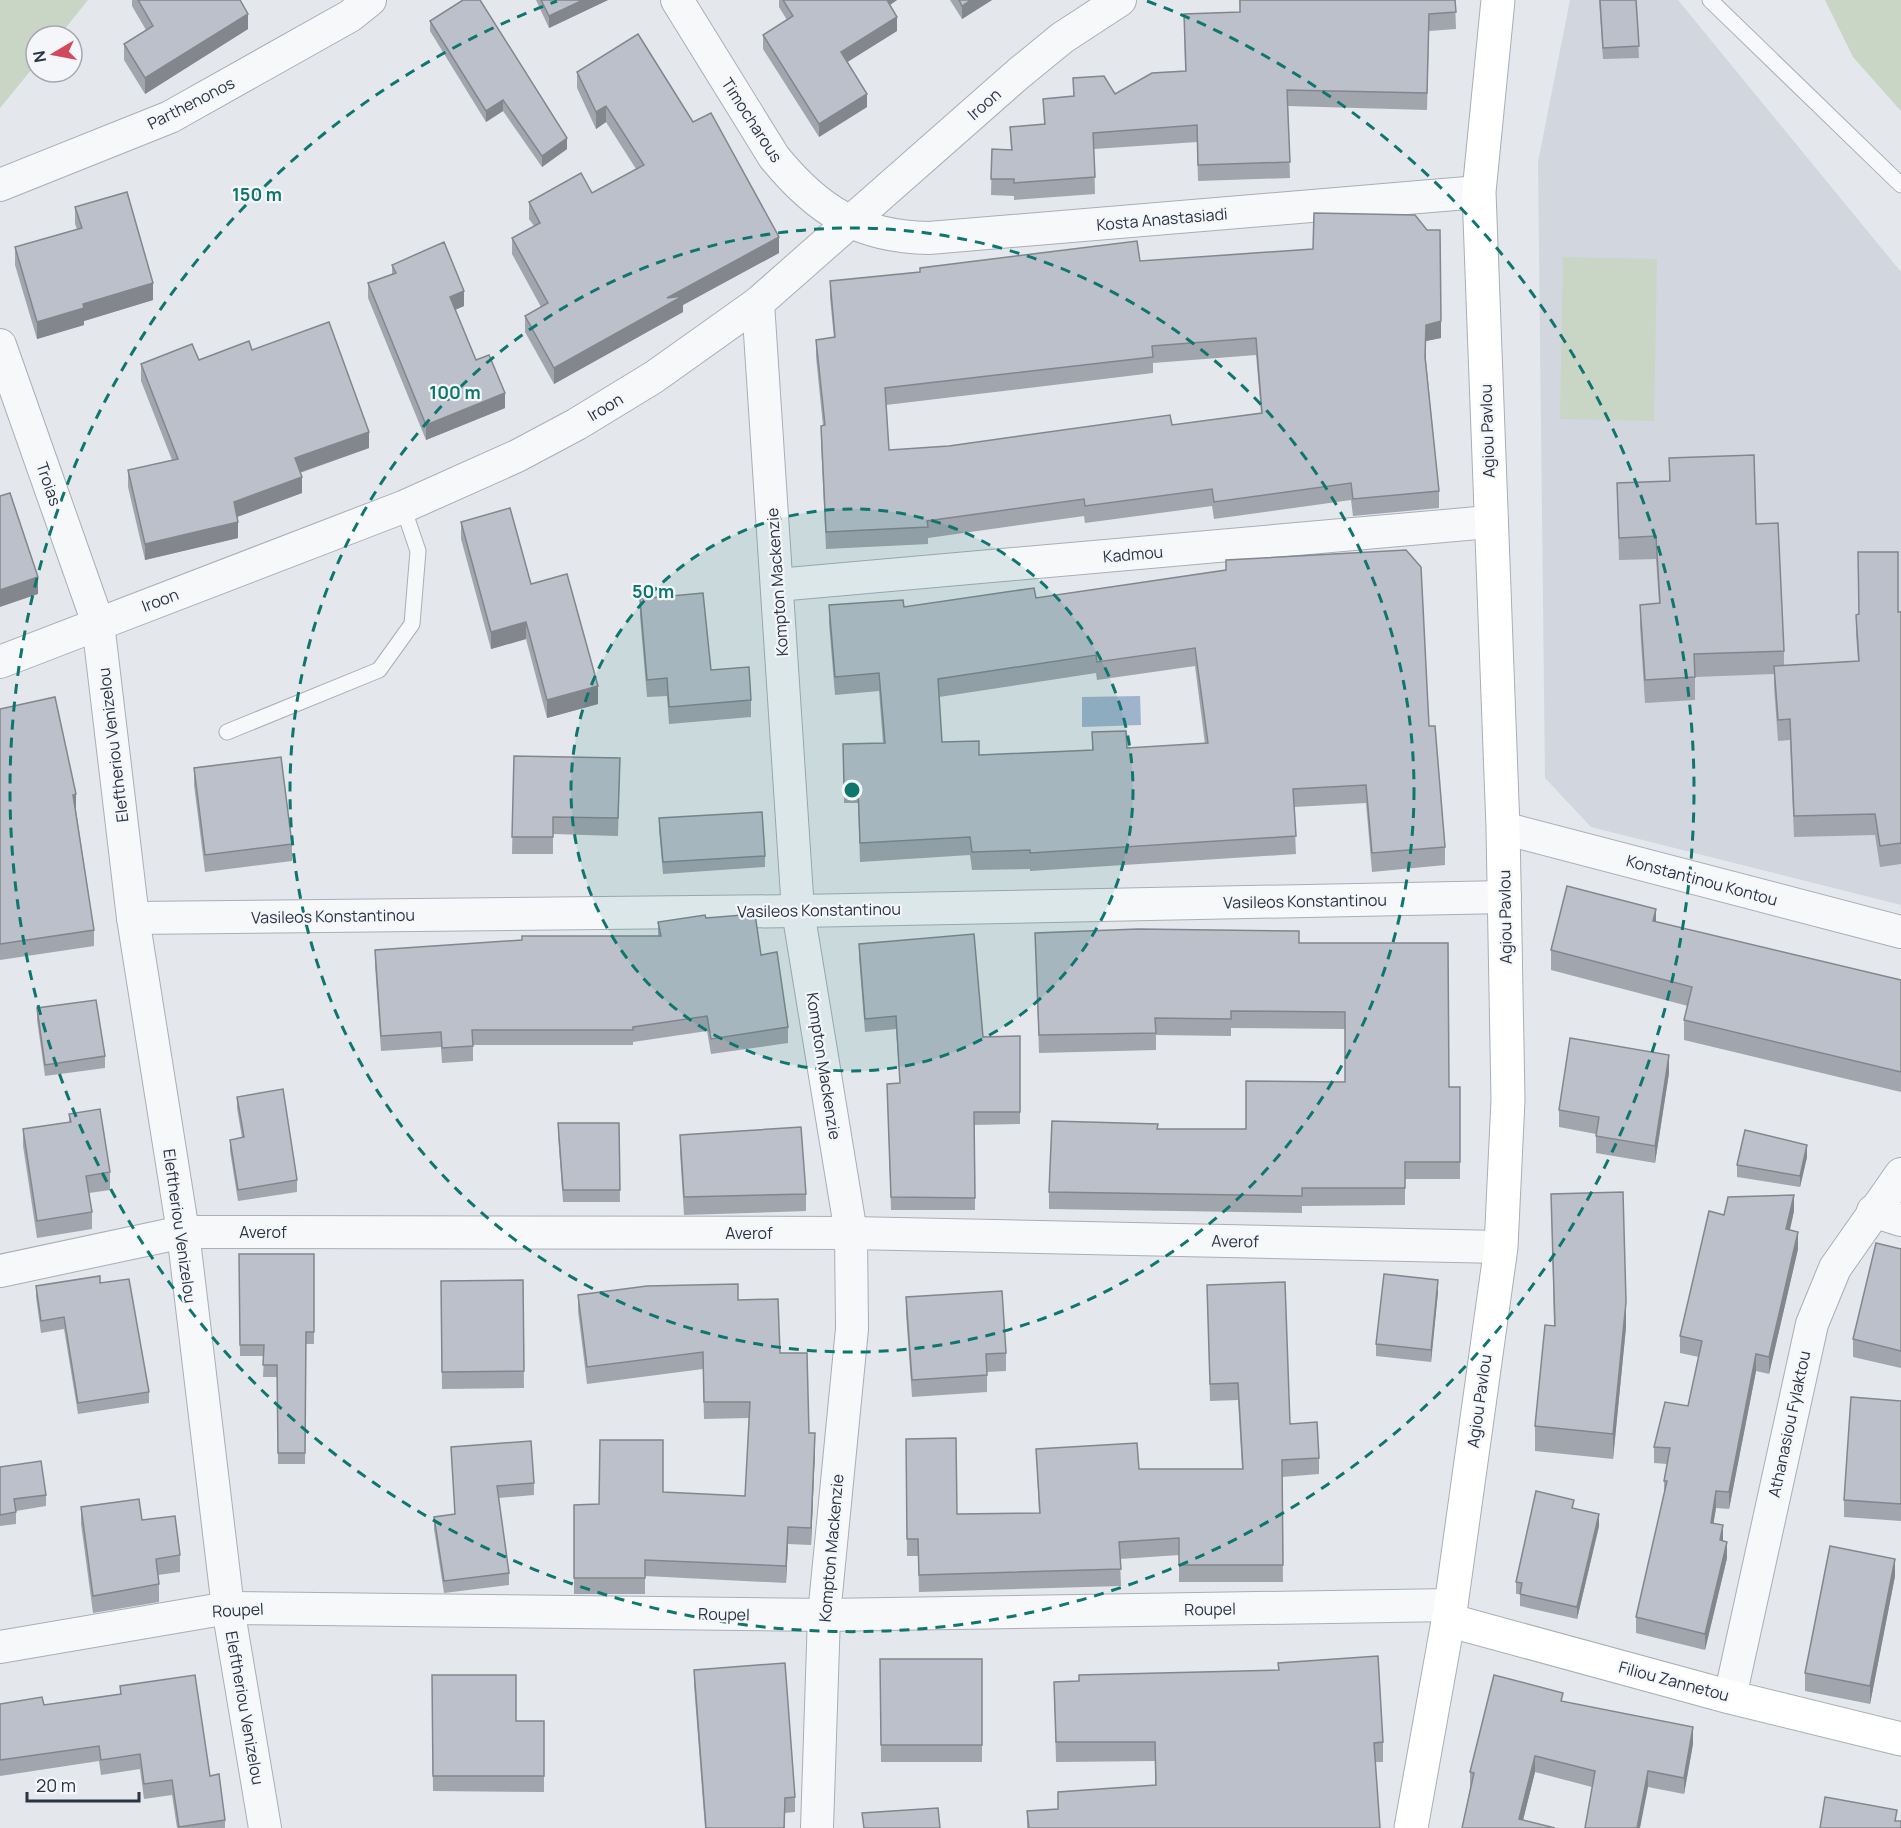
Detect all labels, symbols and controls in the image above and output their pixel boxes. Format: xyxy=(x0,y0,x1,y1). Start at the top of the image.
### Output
north arrow xyxy=(24,24,84,84)
text: N xyxy=(27,49,51,64)
street label: Parthenonos xyxy=(144,72,238,134)
street label: Timocharous xyxy=(717,74,787,166)
street label: Iroon xyxy=(963,83,1005,125)
text: 150 m xyxy=(232,182,282,206)
street label: Kosta Anastasiadi xyxy=(1095,202,1229,236)
text: 100 m xyxy=(429,380,481,404)
street label: Agiou Pavlou xyxy=(1474,384,1500,478)
street label: Iroon xyxy=(583,388,627,426)
street label: Troias xyxy=(31,459,67,509)
street label: Kompton Mackenzie xyxy=(761,507,793,657)
street label: Kadmou xyxy=(1102,540,1164,568)
text: 50 m xyxy=(632,579,674,603)
street label: Iroon xyxy=(138,583,182,617)
street label: Eleftheriou Venizelou xyxy=(93,666,133,824)
centre of rings xyxy=(842,780,862,800)
street label: Konstantinou Kontou xyxy=(1624,849,1780,911)
street label: Agiou Pavlou xyxy=(1493,870,1517,964)
street label: Vasileos Konstantinou xyxy=(1223,889,1387,913)
street label: Vasileos Konstantinou xyxy=(737,898,901,922)
street label: Vasileos Konstantinou xyxy=(251,904,415,928)
street label: Kompton Mackenzie xyxy=(801,991,847,1141)
street label: Eleftheriou Venizelou xyxy=(158,1147,202,1305)
street label: Averof xyxy=(239,1221,287,1243)
street label: Averof xyxy=(725,1222,773,1244)
street label: Averof xyxy=(1211,1230,1259,1252)
street label: Athanasiou Fylaktou xyxy=(1763,1349,1815,1499)
street label: Agiou Pavlou xyxy=(1462,1353,1496,1449)
street label: Kompton Mackenzie xyxy=(814,1473,848,1623)
street label: Roupel xyxy=(212,1598,264,1622)
street label: Roupel xyxy=(1184,1598,1236,1620)
street label: Roupel xyxy=(698,1603,750,1625)
street label: Eleftheriou Venizelou xyxy=(221,1629,269,1787)
street label: Filiou Zannetou xyxy=(1616,1656,1732,1706)
scale bar xyxy=(27,1765,140,1803)
text: 20 m xyxy=(36,1773,76,1797)

